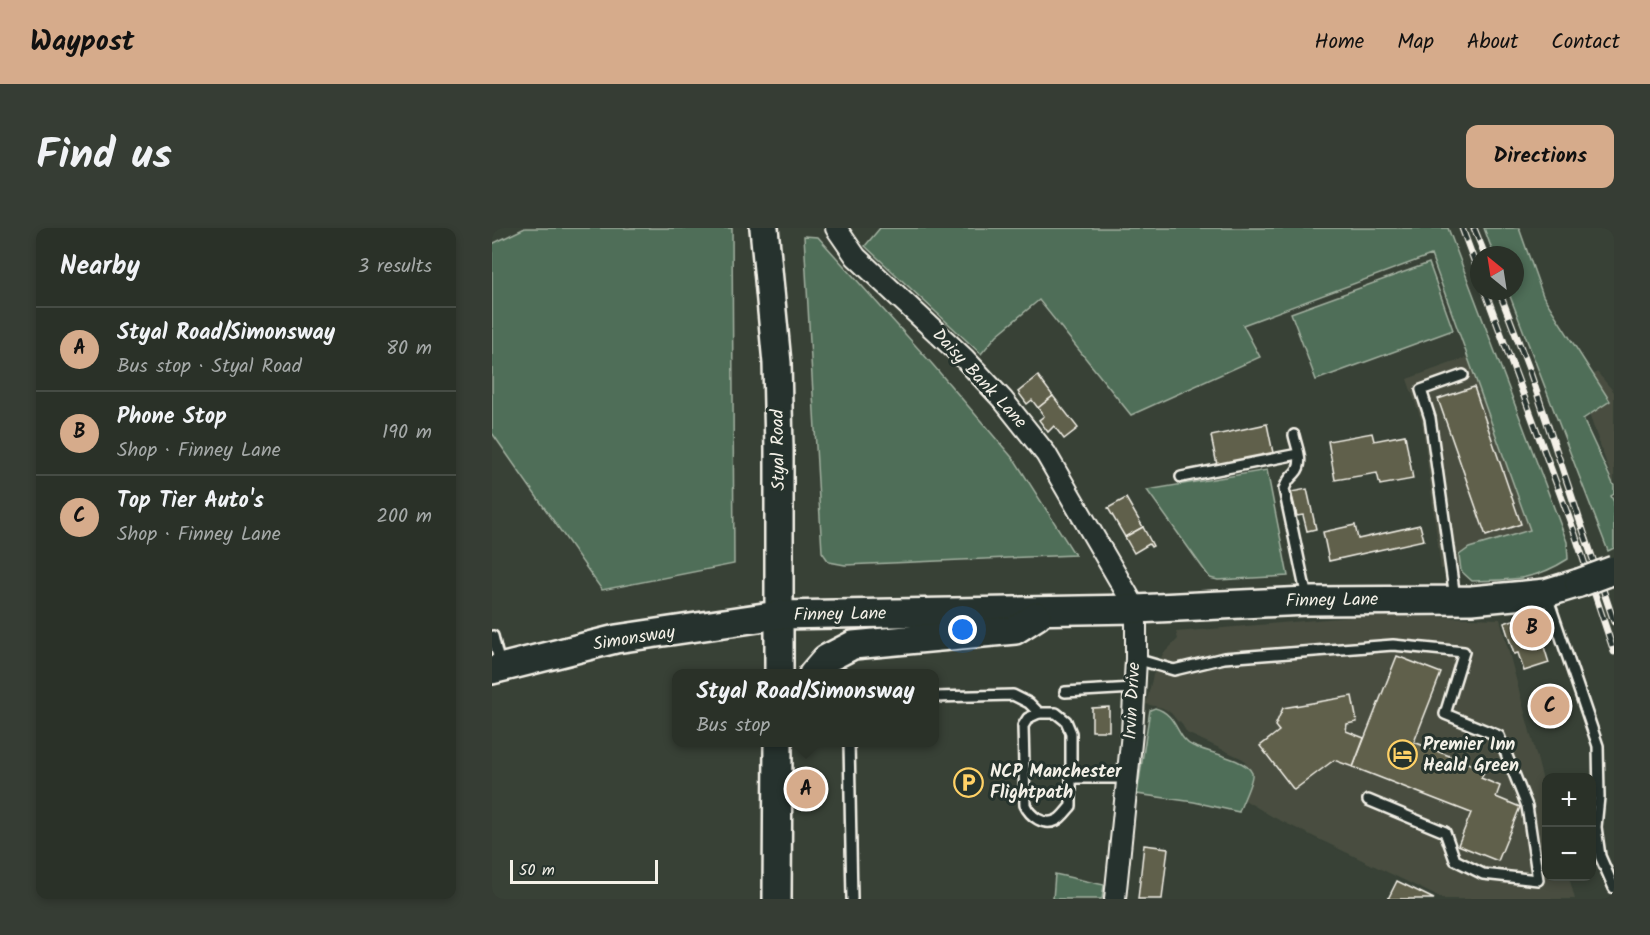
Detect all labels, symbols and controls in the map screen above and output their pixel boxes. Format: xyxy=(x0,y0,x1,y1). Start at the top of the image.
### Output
text: Waypost xyxy=(30,20,134,65)
text: Home xyxy=(1315,26,1364,59)
text: Map xyxy=(1397,26,1434,59)
text: About xyxy=(1467,26,1518,59)
text: Contact xyxy=(1551,26,1620,59)
text: Find us xyxy=(36,123,172,190)
button: Directions xyxy=(1466,125,1614,188)
text: Nearby xyxy=(60,246,140,288)
north arrow xyxy=(1470,246,1524,300)
text: 3 results xyxy=(358,251,432,283)
text: Styal Road/Simonsway xyxy=(117,316,335,351)
street label: Daisy Bank Lane xyxy=(924,322,1034,436)
text: A xyxy=(73,333,86,365)
text: 80 m xyxy=(386,333,432,365)
text: Bus stop · Styal Road xyxy=(117,351,302,383)
text: Phone Stop xyxy=(117,400,227,435)
street label: Styal Road xyxy=(764,408,794,491)
text: B xyxy=(73,417,86,449)
text: 190 m xyxy=(382,417,432,449)
text: Shop · Finney Lane xyxy=(117,435,281,467)
text: Top Tier Auto's xyxy=(117,484,264,519)
text: C xyxy=(73,501,86,533)
text: 200 m xyxy=(376,501,432,533)
text: Shop · Finney Lane xyxy=(117,519,281,551)
street label: Finney Lane xyxy=(1285,586,1379,616)
street label: Finney Lane xyxy=(793,600,887,630)
pin: B xyxy=(1512,606,1552,650)
your location xyxy=(948,615,977,644)
street label: Simonsway xyxy=(591,618,678,660)
street label: Irvin Drive xyxy=(1116,661,1150,741)
popup xyxy=(672,669,939,747)
text: Styal Road/Simonsway xyxy=(696,675,915,710)
pin: C xyxy=(1530,684,1570,728)
text: Bus stop xyxy=(696,710,770,742)
place label: Premier Inn Heald Green xyxy=(1423,731,1519,781)
hotel icon: Premier Inn Heald Green xyxy=(1386,739,1418,771)
place label: NCP Manchester Flightpath xyxy=(990,758,1123,808)
pin: A xyxy=(786,766,826,812)
parking icon: NCP Manchester Flightpath xyxy=(953,766,985,798)
map controls xyxy=(1542,773,1596,881)
button: + xyxy=(1542,773,1596,827)
button: − xyxy=(1542,827,1596,881)
scale bar xyxy=(510,857,658,884)
text: 50 m xyxy=(519,858,555,883)

